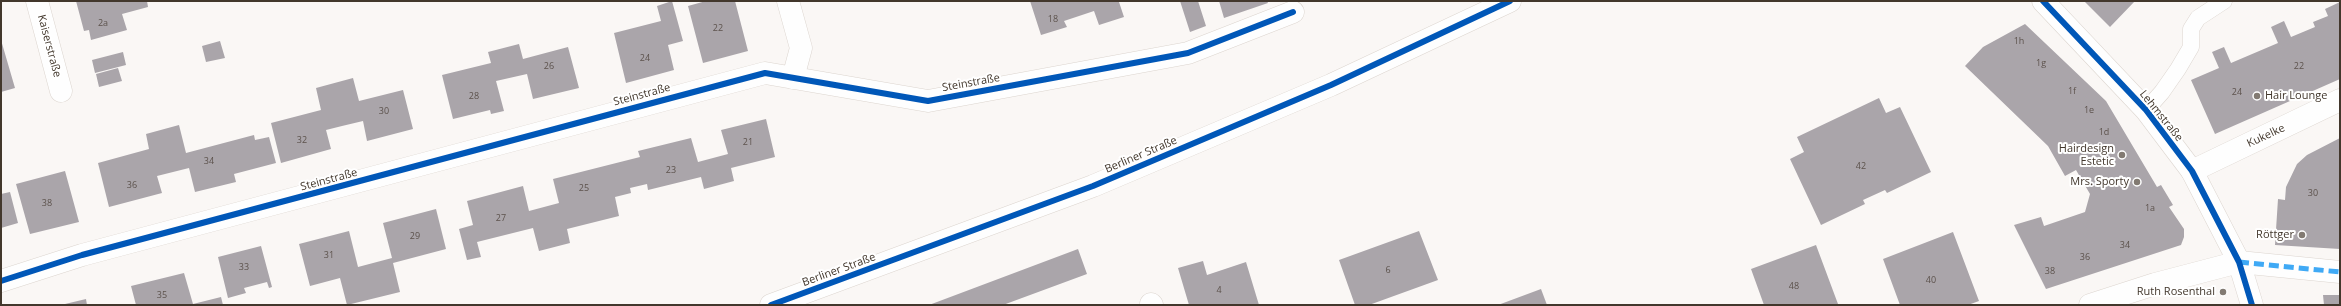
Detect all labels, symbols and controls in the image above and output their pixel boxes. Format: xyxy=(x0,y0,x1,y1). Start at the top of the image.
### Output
street label: Kaiserstraße xyxy=(34,13,64,79)
house number: 18 xyxy=(1048,14,1058,24)
house number: 2a xyxy=(98,18,108,28)
house number: 22 xyxy=(713,23,723,33)
house number: 1h xyxy=(2014,36,2024,46)
house number: 24 xyxy=(640,53,650,63)
house number: 1g xyxy=(2036,58,2046,68)
house number: 26 xyxy=(544,61,554,71)
house number: 22 xyxy=(2294,61,2304,71)
street label: Steinstraße xyxy=(941,71,1001,95)
street label: Steinstraße xyxy=(612,81,672,109)
house number: 1f xyxy=(2068,86,2076,96)
house number: 24 xyxy=(2232,87,2242,97)
street label: Lehmstraße xyxy=(2136,88,2186,144)
place label: Hair Lounge xyxy=(2265,89,2327,103)
house number: 28 xyxy=(469,91,479,101)
marker: Hair Lounge xyxy=(2252,91,2262,101)
house number: 1e xyxy=(2084,105,2094,115)
house number: 30 xyxy=(379,106,389,116)
street label: Kukelke xyxy=(2245,122,2287,150)
house number: 1d xyxy=(2099,127,2109,137)
street label: Berliner Straße xyxy=(1103,134,1179,176)
house number: 32 xyxy=(297,135,307,145)
house number: 21 xyxy=(743,137,753,147)
place label: Hairdesign Estetic xyxy=(2059,142,2114,168)
marker: Hairdesign Estetic xyxy=(2117,150,2127,160)
house number: 34 xyxy=(204,156,214,166)
house number: 42 xyxy=(1856,161,1866,171)
house number: 23 xyxy=(666,165,676,175)
street label: Steinstraße xyxy=(299,166,359,194)
place label: Mrs. Sporty xyxy=(2070,175,2129,189)
marker: Mrs. Sporty xyxy=(2132,177,2142,187)
house number: 36 xyxy=(127,180,137,190)
house number: 25 xyxy=(579,183,589,193)
house number: 30 xyxy=(2308,188,2318,198)
house number: 38 xyxy=(42,198,52,208)
house number: 1a xyxy=(2145,203,2155,213)
house number: 27 xyxy=(496,213,506,223)
place label: Röttger xyxy=(2256,228,2294,242)
marker: Röttger xyxy=(2297,230,2307,240)
house number: 29 xyxy=(410,231,420,241)
house number: 34 xyxy=(2120,240,2130,250)
house number: 31 xyxy=(324,250,334,260)
street label: Berliner Straße xyxy=(800,251,878,289)
house number: 36 xyxy=(2080,252,2090,262)
house number: 33 xyxy=(239,262,249,272)
house number: 6 xyxy=(1385,265,1391,275)
house number: 38 xyxy=(2045,266,2055,276)
house number: 40 xyxy=(1926,275,1936,285)
house number: 48 xyxy=(1789,281,1799,291)
house number: 4 xyxy=(1216,285,1222,295)
place label: Ruth Rosenthal xyxy=(2137,285,2215,299)
marker: Ruth Rosenthal xyxy=(2218,287,2228,297)
house number: 35 xyxy=(157,290,167,300)

